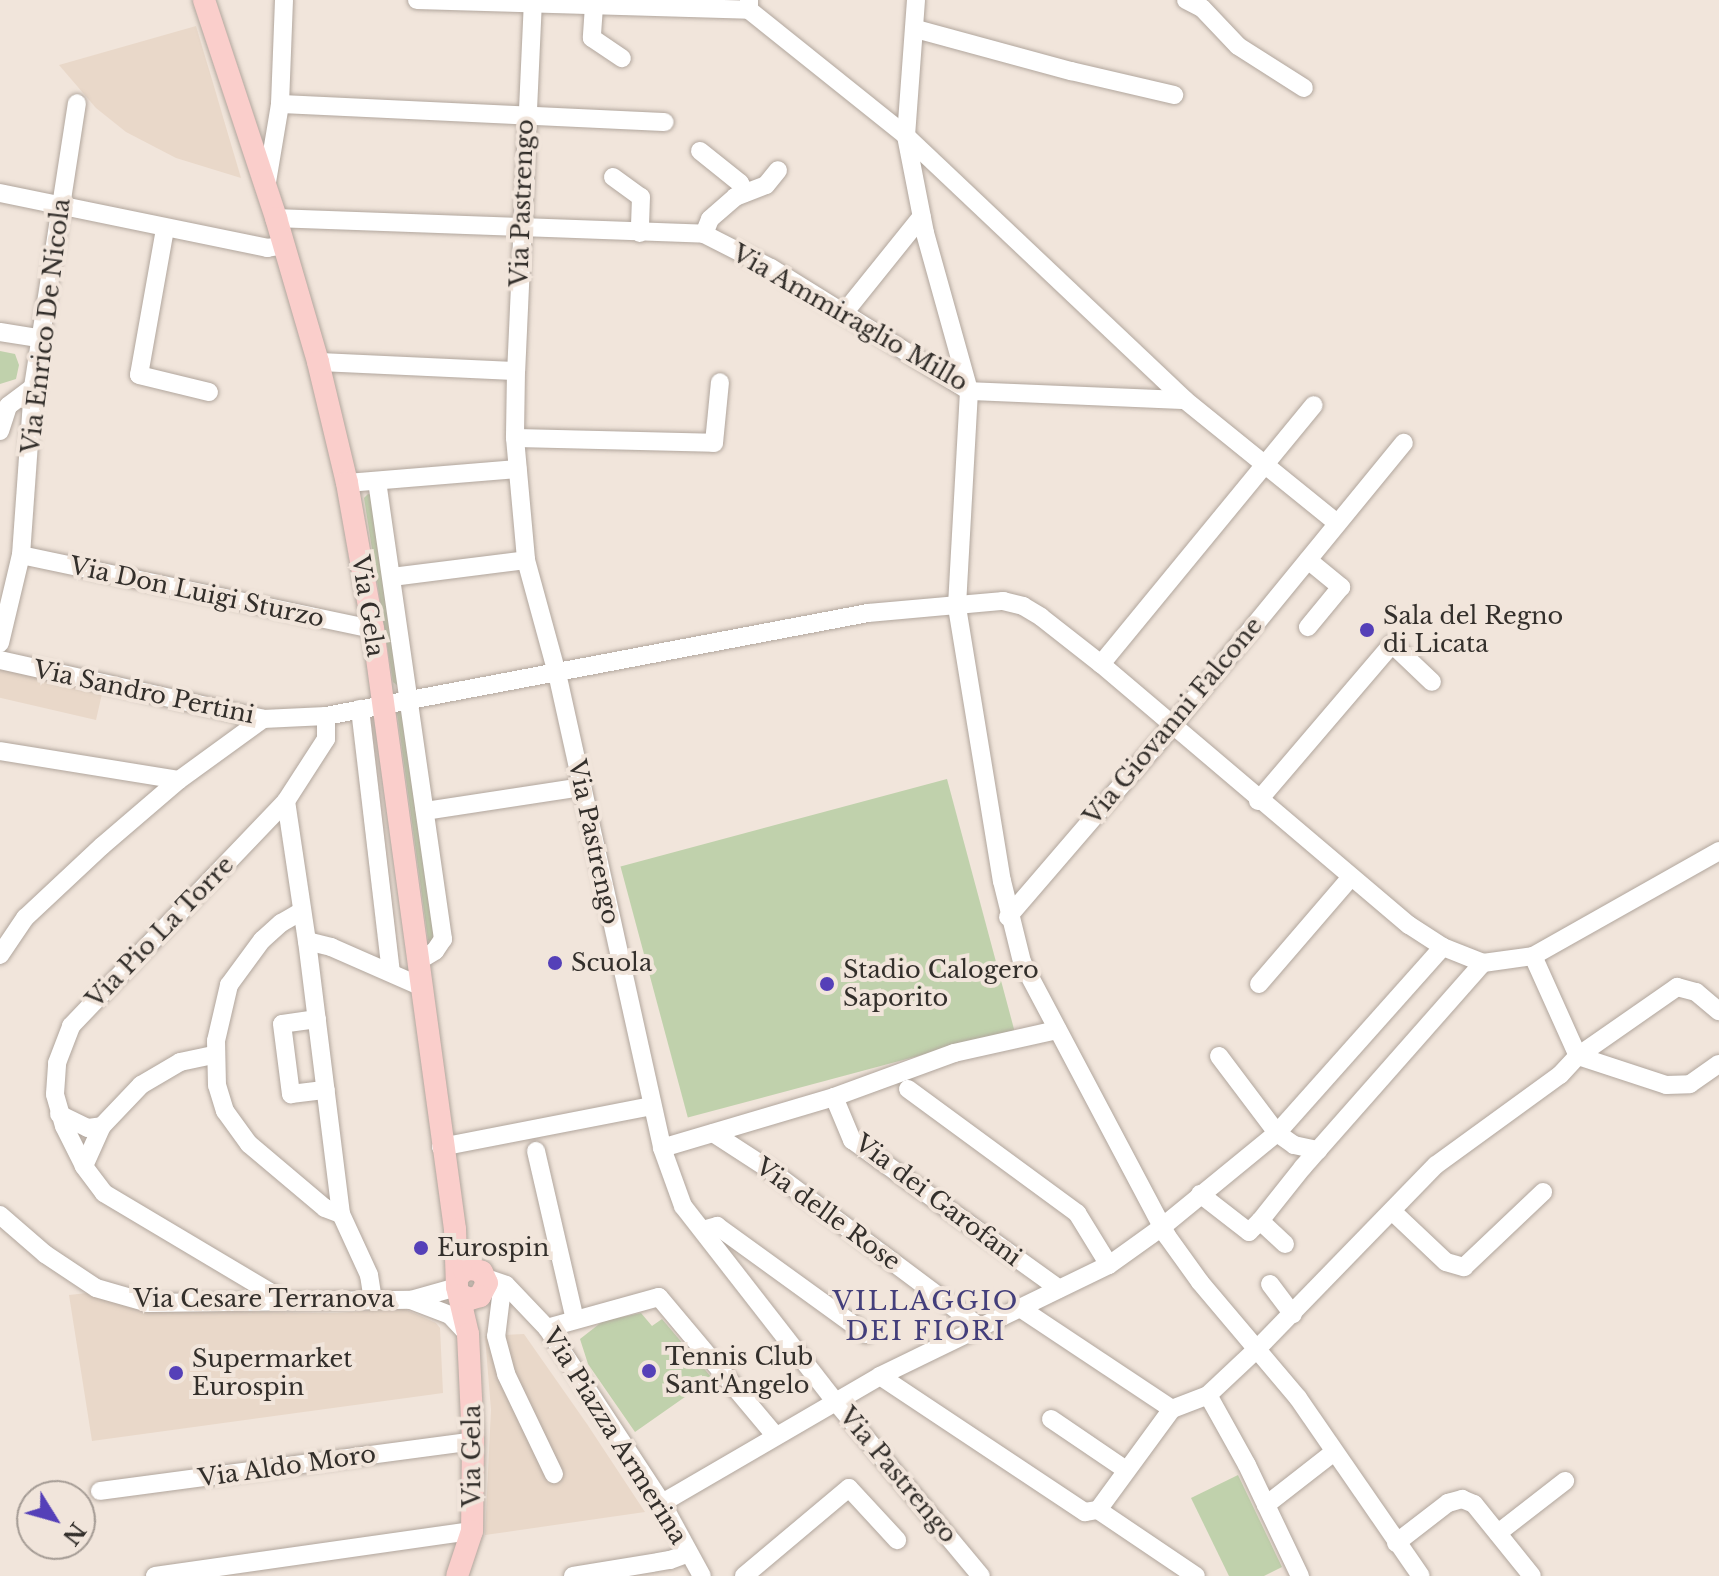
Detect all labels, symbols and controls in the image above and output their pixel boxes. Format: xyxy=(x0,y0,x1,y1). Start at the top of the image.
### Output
street label: Via Pastrengo xyxy=(505,119,539,287)
street label: Via Enrico De Nicola xyxy=(16,197,76,455)
street label: Via Ammiraglio Millo xyxy=(727,238,973,398)
street label: Via Don Luigi Sturzo xyxy=(67,551,327,633)
street label: Via Gela xyxy=(346,553,390,659)
place label: Sala del Regno di Licata xyxy=(1383,602,1564,658)
street label: Via Giovanni Falcone xyxy=(1078,611,1268,831)
marker: Sala del Regno di Licata xyxy=(1358,621,1376,639)
street label: Via Sandro Pertini xyxy=(31,655,257,729)
street label: Via Pastrengo xyxy=(562,757,626,927)
street label: Via Pio La Torre xyxy=(80,850,240,1014)
place label: Scuola xyxy=(571,949,652,977)
marker: Scuola xyxy=(546,954,564,972)
place label: Stadio Calogero Saporito xyxy=(843,956,1039,1012)
marker: Stadio Calogero Saporito xyxy=(818,975,836,993)
street label: Via dei Garofani xyxy=(849,1128,1027,1272)
street label: Via delle Rose xyxy=(750,1152,906,1276)
place label: Eurospin xyxy=(437,1234,549,1262)
marker: Eurospin xyxy=(412,1239,430,1257)
street label: Via Cesare Terranova xyxy=(133,1285,395,1313)
district label: VILLAGGIO DEI FIORI xyxy=(833,1286,1019,1348)
street label: Via Piazza Armerina xyxy=(536,1322,694,1550)
place label: Tennis Club Sant'Angelo xyxy=(665,1343,813,1399)
place label: Supermarket Eurospin xyxy=(192,1345,352,1401)
marker: Tennis Club Sant'Angelo xyxy=(640,1362,658,1380)
marker: Supermarket Eurospin xyxy=(167,1364,185,1382)
street label: Via Pastrengo xyxy=(833,1401,963,1549)
street label: Via Gela xyxy=(458,1405,486,1507)
street label: Via Aldo Moro xyxy=(196,1439,378,1493)
north arrow xyxy=(16,1480,96,1560)
text: N xyxy=(57,1517,91,1550)

